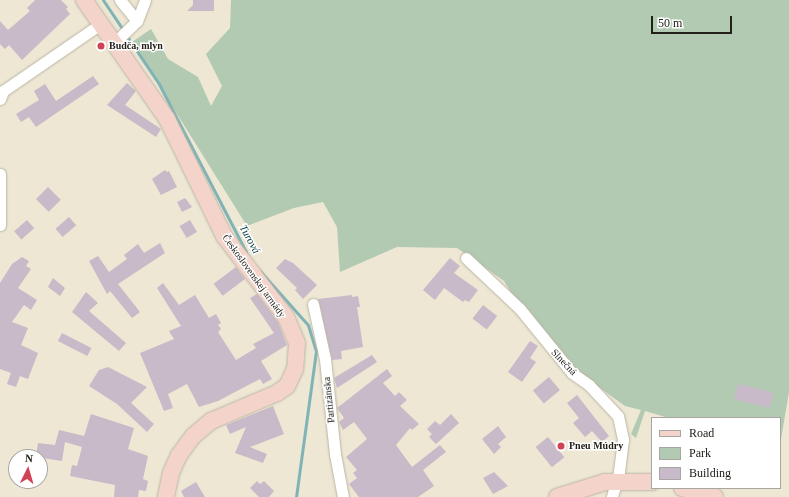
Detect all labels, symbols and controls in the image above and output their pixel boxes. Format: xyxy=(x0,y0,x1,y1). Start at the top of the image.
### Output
scale bar xyxy=(653,8,734,34)
text: 50 m xyxy=(658,16,682,30)
place label: Budča, mlyn xyxy=(109,40,163,52)
marker: Budča, mlyn xyxy=(96,41,106,51)
water label: Turová xyxy=(237,222,263,256)
street label: Československej armády xyxy=(220,232,288,320)
street label: Slnečná xyxy=(549,346,579,378)
street label: Partizánska xyxy=(321,376,337,424)
legend xyxy=(651,417,781,489)
text: Road xyxy=(689,426,714,440)
place label: Pneu Múdry xyxy=(569,440,623,452)
marker: Pneu Múdry xyxy=(556,441,566,451)
text: Park xyxy=(689,446,711,460)
north arrow xyxy=(8,449,48,489)
text: N xyxy=(24,452,33,464)
text: Building xyxy=(689,466,731,480)

